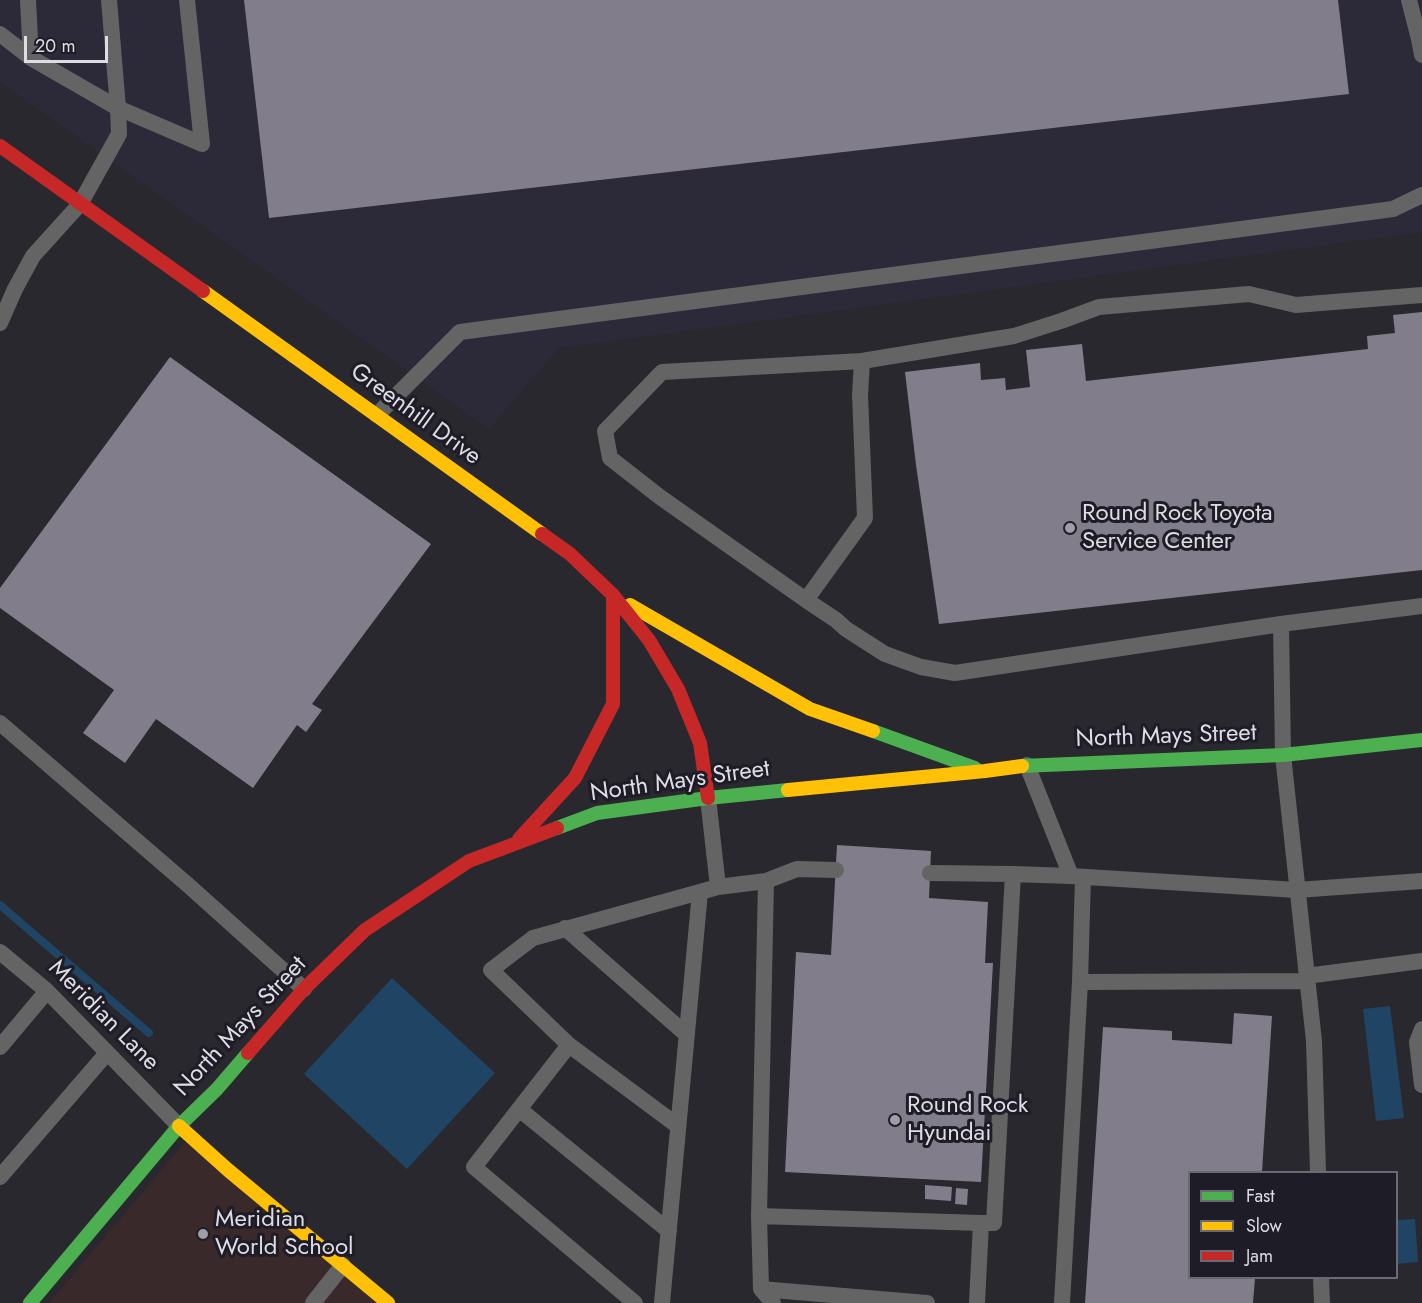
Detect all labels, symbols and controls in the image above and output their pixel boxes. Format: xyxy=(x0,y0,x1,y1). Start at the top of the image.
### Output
scale bar xyxy=(27,24,111,62)
text: 20 m xyxy=(35,33,75,59)
street label: Greenhill Drive xyxy=(344,358,486,472)
place label: Round Rock Toyota Service Center xyxy=(1082,500,1273,556)
marker: Round Rock Toyota Service Center xyxy=(1063,521,1077,535)
street label: North Mays Street xyxy=(1075,719,1257,755)
street label: North Mays Street xyxy=(588,755,772,809)
street label: North Mays Street xyxy=(169,951,313,1103)
street label: Meridian Lane xyxy=(42,955,164,1077)
place label: Round Rock Hyundai xyxy=(907,1092,1028,1148)
marker: Round Rock Hyundai xyxy=(888,1113,902,1127)
legend xyxy=(1188,1171,1398,1279)
text: Fast xyxy=(1246,1183,1275,1209)
place label: Meridian World School xyxy=(215,1206,354,1262)
text: Slow xyxy=(1246,1213,1282,1239)
marker: Meridian World School xyxy=(196,1227,210,1241)
text: Jam xyxy=(1246,1243,1273,1269)

